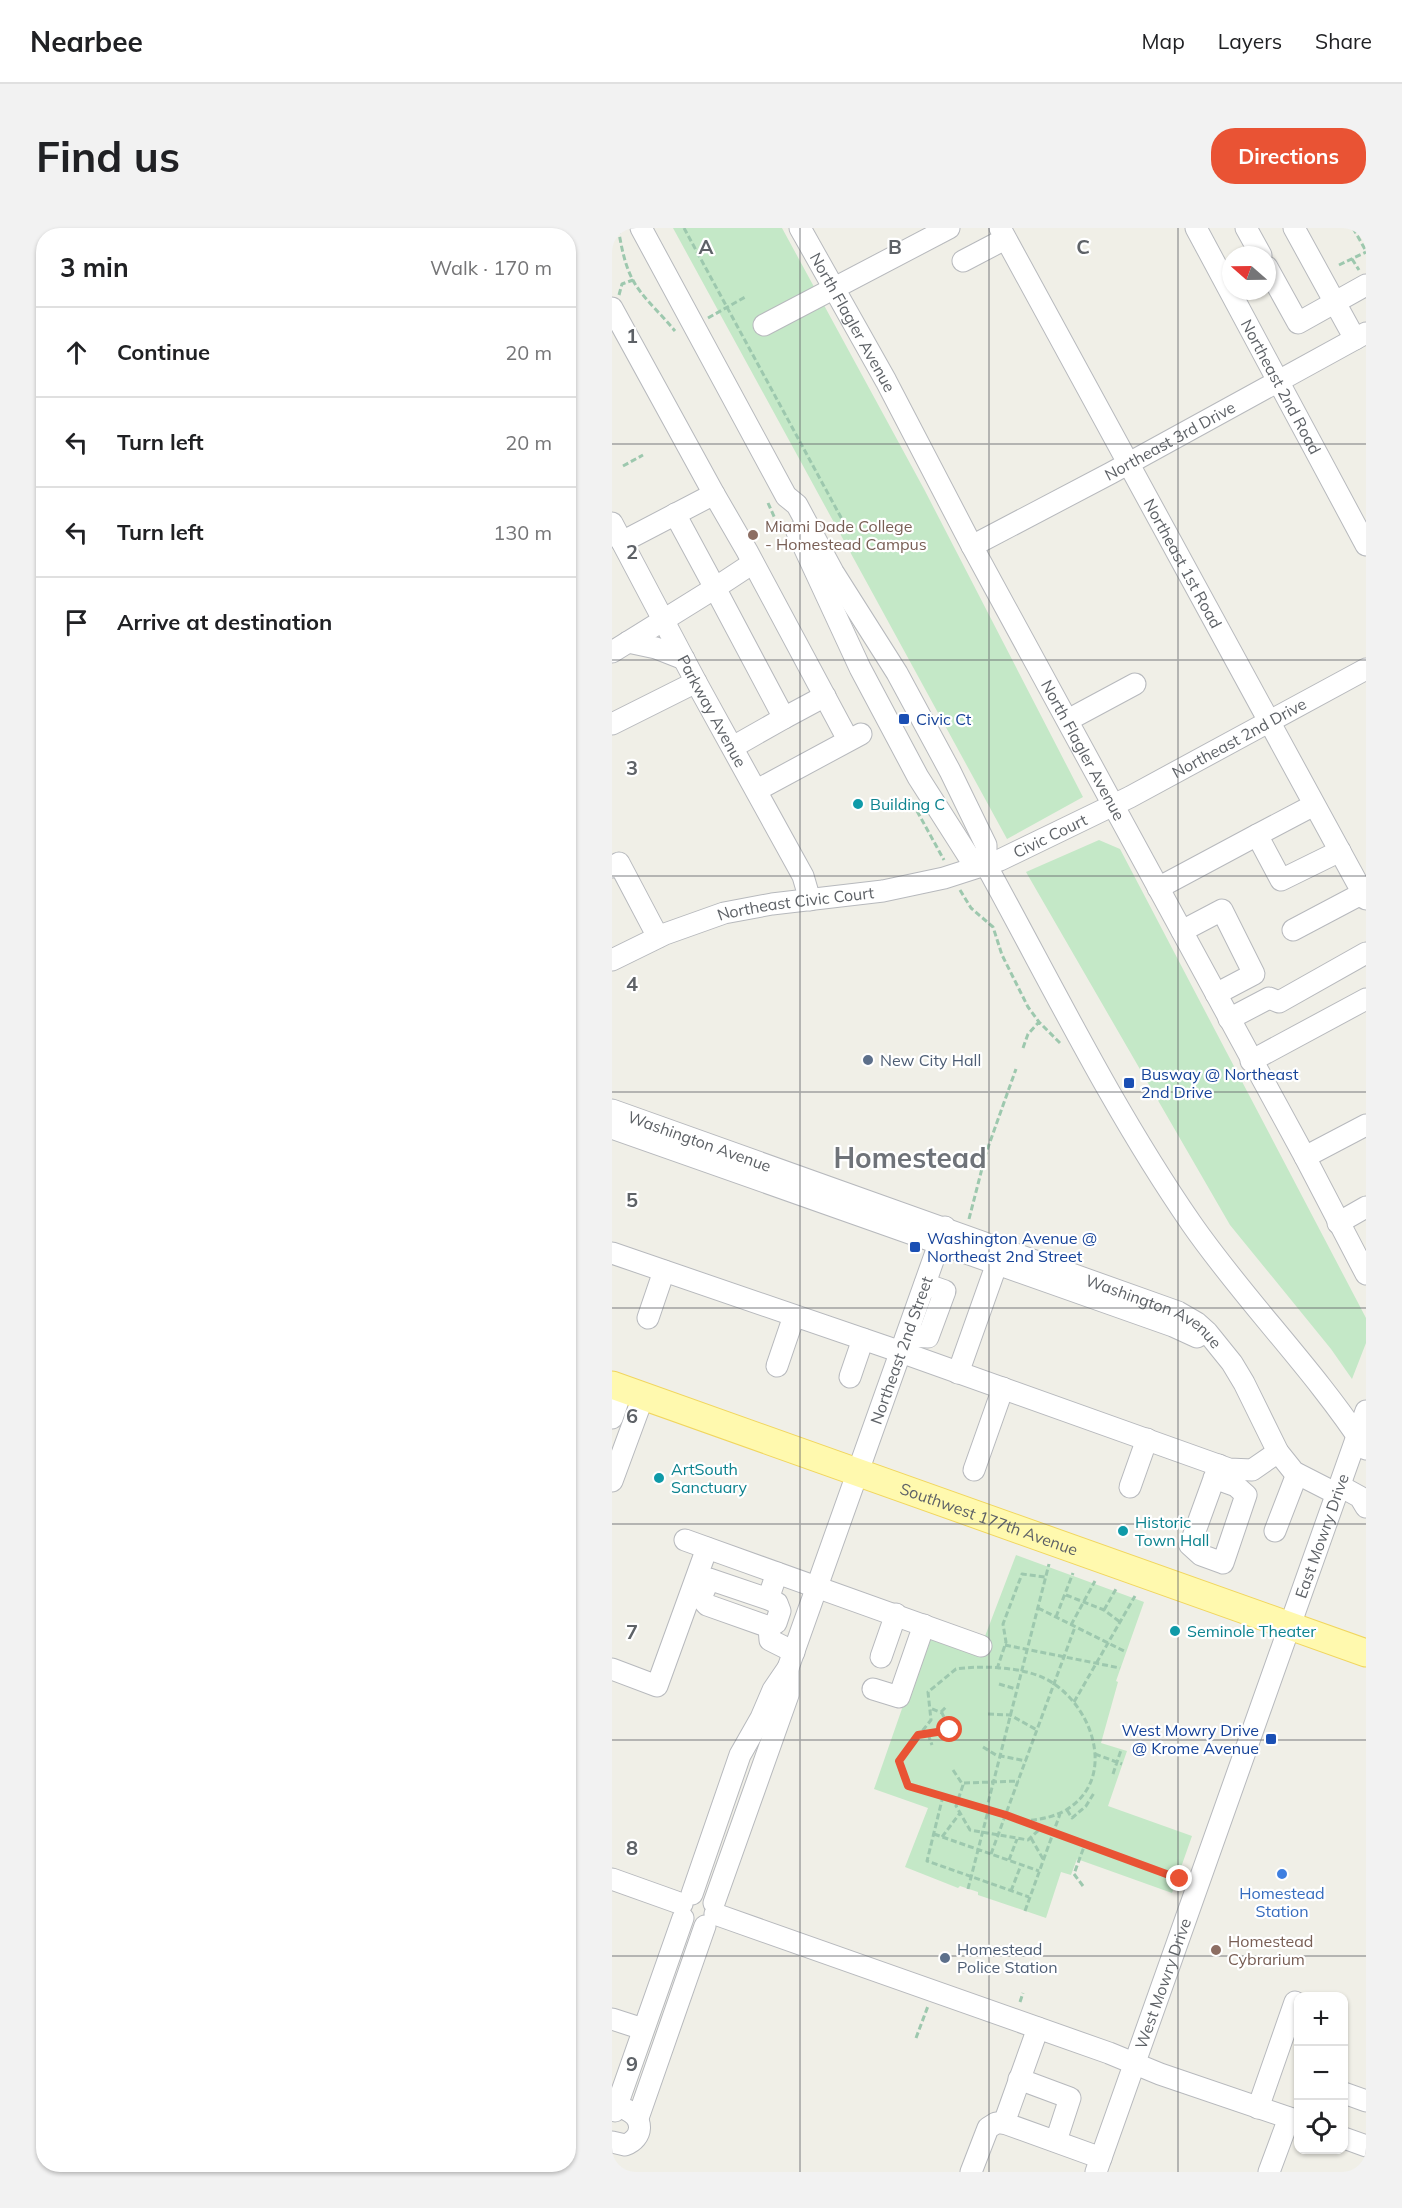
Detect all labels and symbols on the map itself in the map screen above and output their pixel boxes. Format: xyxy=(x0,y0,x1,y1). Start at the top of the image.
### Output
text: A xyxy=(699,234,714,259)
text: B xyxy=(888,234,902,259)
text: C xyxy=(1076,234,1090,259)
north arrow xyxy=(1222,246,1276,300)
street label: North Flagler Avenue xyxy=(806,249,900,395)
street label: Northeast 2nd Road xyxy=(1237,316,1325,458)
text: 1 xyxy=(626,323,638,348)
street label: Northeast 3rd Drive xyxy=(1101,397,1239,485)
street label: Northeast 1st Road xyxy=(1139,495,1226,632)
place label: Miami Dade College - Homestead Campus xyxy=(765,516,927,554)
marker: Miami Dade College - Homestead Campus xyxy=(746,528,760,542)
text: 2 xyxy=(626,539,638,564)
street label: Parkway Avenue xyxy=(673,651,751,771)
street label: North Flagler Avenue xyxy=(1037,676,1130,824)
street label: Northeast 2nd Drive xyxy=(1168,693,1310,782)
place label: Civic Ct xyxy=(916,709,972,729)
marker: Civic Ct xyxy=(897,712,911,726)
text: 3 xyxy=(626,755,638,780)
place label: Building C xyxy=(870,794,945,814)
marker: Building C xyxy=(851,797,865,811)
street label: Civic Court xyxy=(1010,809,1091,862)
street label: Northeast Civic Court xyxy=(714,882,875,925)
text: 4 xyxy=(626,971,638,996)
place label: New City Hall xyxy=(880,1050,981,1070)
marker: New City Hall xyxy=(861,1053,875,1067)
place label: Busway @ Northeast 2nd Drive xyxy=(1141,1064,1299,1102)
marker: Busway @ Northeast 2nd Drive xyxy=(1122,1076,1136,1090)
street label: Washington Avenue xyxy=(625,1107,774,1176)
district label: Homestead xyxy=(833,1140,987,1175)
text: 5 xyxy=(626,1187,638,1212)
place label: Washington Avenue @ Northeast 2nd Street xyxy=(927,1228,1097,1266)
marker: Washington Avenue @ Northeast 2nd Street xyxy=(908,1240,922,1254)
street label: Washington Avenue xyxy=(1083,1270,1226,1352)
street label: Northeast 2nd Street xyxy=(866,1273,937,1427)
text: 6 xyxy=(626,1403,638,1428)
place label: ArtSouth Sanctuary xyxy=(671,1459,748,1497)
marker: ArtSouth Sanctuary xyxy=(652,1471,666,1485)
street label: East Mowry Drive xyxy=(1290,1471,1353,1601)
street label: Southwest 177th Avenue xyxy=(897,1478,1080,1560)
place label: Historic Town Hall xyxy=(1135,1512,1209,1550)
marker: Historic Town Hall xyxy=(1116,1524,1130,1538)
text: 7 xyxy=(626,1619,638,1644)
place label: Seminole Theater xyxy=(1187,1621,1316,1641)
marker: Seminole Theater xyxy=(1168,1624,1182,1638)
route start xyxy=(936,1716,962,1742)
place label: West Mowry Drive @ Krome Avenue xyxy=(1122,1720,1259,1758)
marker: West Mowry Drive @ Krome Avenue xyxy=(1264,1732,1278,1746)
text: 8 xyxy=(626,1835,638,1860)
route end xyxy=(1166,1865,1192,1891)
marker: Homestead Station xyxy=(1275,1867,1289,1881)
place label: Homestead Station xyxy=(1239,1883,1325,1921)
street label: West Mowry Drive xyxy=(1130,1915,1195,2052)
place label: Homestead Cybrarium xyxy=(1228,1931,1313,1969)
place label: Homestead Police Station xyxy=(957,1939,1058,1977)
marker: Homestead Cybrarium xyxy=(1209,1943,1223,1957)
marker: Homestead Police Station xyxy=(938,1951,952,1965)
text: 9 xyxy=(626,2051,638,2076)

